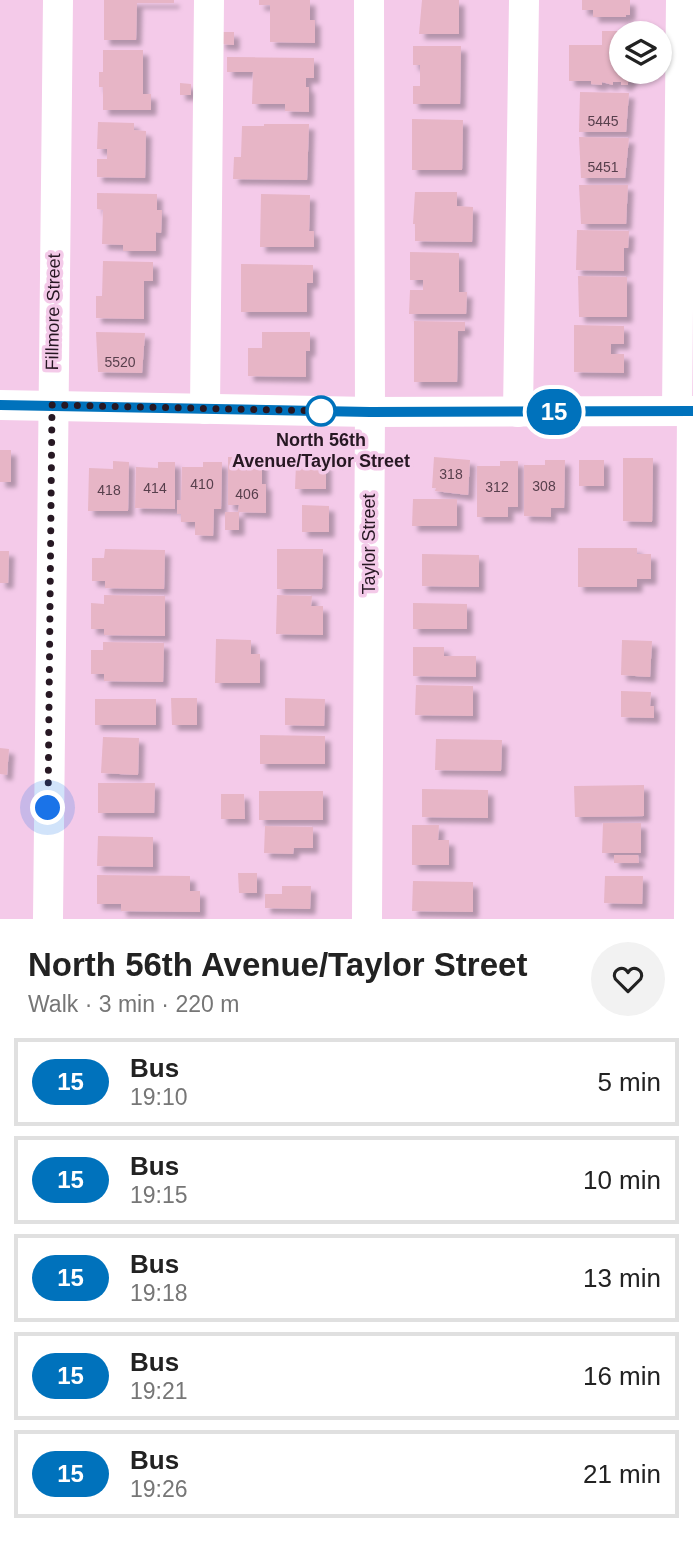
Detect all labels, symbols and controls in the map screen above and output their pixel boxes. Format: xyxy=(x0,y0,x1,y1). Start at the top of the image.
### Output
map controls xyxy=(609,21,672,84)
button: layers xyxy=(609,21,672,84)
house number: 5445 xyxy=(587,113,619,129)
house number: 5451 xyxy=(587,159,619,175)
street label: Fillmore Street xyxy=(42,253,64,371)
house number: 5520 xyxy=(104,354,136,370)
line badge: 15 xyxy=(522,389,586,435)
marker: North 56th Avenue/Taylor Street xyxy=(306,396,336,426)
text: 15 xyxy=(541,398,567,425)
place label: North 56th Avenue/Taylor Street xyxy=(232,430,410,471)
house number: 318 xyxy=(439,466,463,482)
house number: 410 xyxy=(190,476,214,492)
house number: 308 xyxy=(532,478,556,494)
house number: 312 xyxy=(485,479,509,495)
house number: 414 xyxy=(143,480,167,496)
house number: 418 xyxy=(97,482,121,498)
house number: 406 xyxy=(235,486,259,502)
street label: Taylor Street xyxy=(359,493,379,595)
your location xyxy=(30,790,65,825)
button: heart xyxy=(591,942,665,1016)
text: North 56th Avenue/Taylor Street xyxy=(28,946,527,983)
text: Walk · 3 min · 220 m xyxy=(28,991,239,1017)
text: Bus xyxy=(130,1053,179,1083)
text: 5 min xyxy=(597,1067,661,1097)
text: 15 xyxy=(57,1068,84,1095)
text: 19:10 xyxy=(130,1084,188,1110)
text: Bus xyxy=(130,1151,179,1181)
text: 10 min xyxy=(583,1165,661,1195)
text: 15 xyxy=(57,1166,84,1193)
text: 19:15 xyxy=(130,1182,188,1208)
text: Bus xyxy=(130,1249,179,1279)
text: 13 min xyxy=(583,1263,661,1293)
text: 15 xyxy=(57,1264,84,1291)
text: 19:18 xyxy=(130,1280,188,1306)
text: Bus xyxy=(130,1347,179,1377)
text: 16 min xyxy=(583,1361,661,1391)
text: 15 xyxy=(57,1362,84,1389)
text: 19:21 xyxy=(130,1378,188,1404)
text: Bus xyxy=(130,1445,179,1475)
text: 21 min xyxy=(583,1459,661,1489)
text: 15 xyxy=(57,1460,84,1487)
text: 19:26 xyxy=(130,1476,188,1502)

